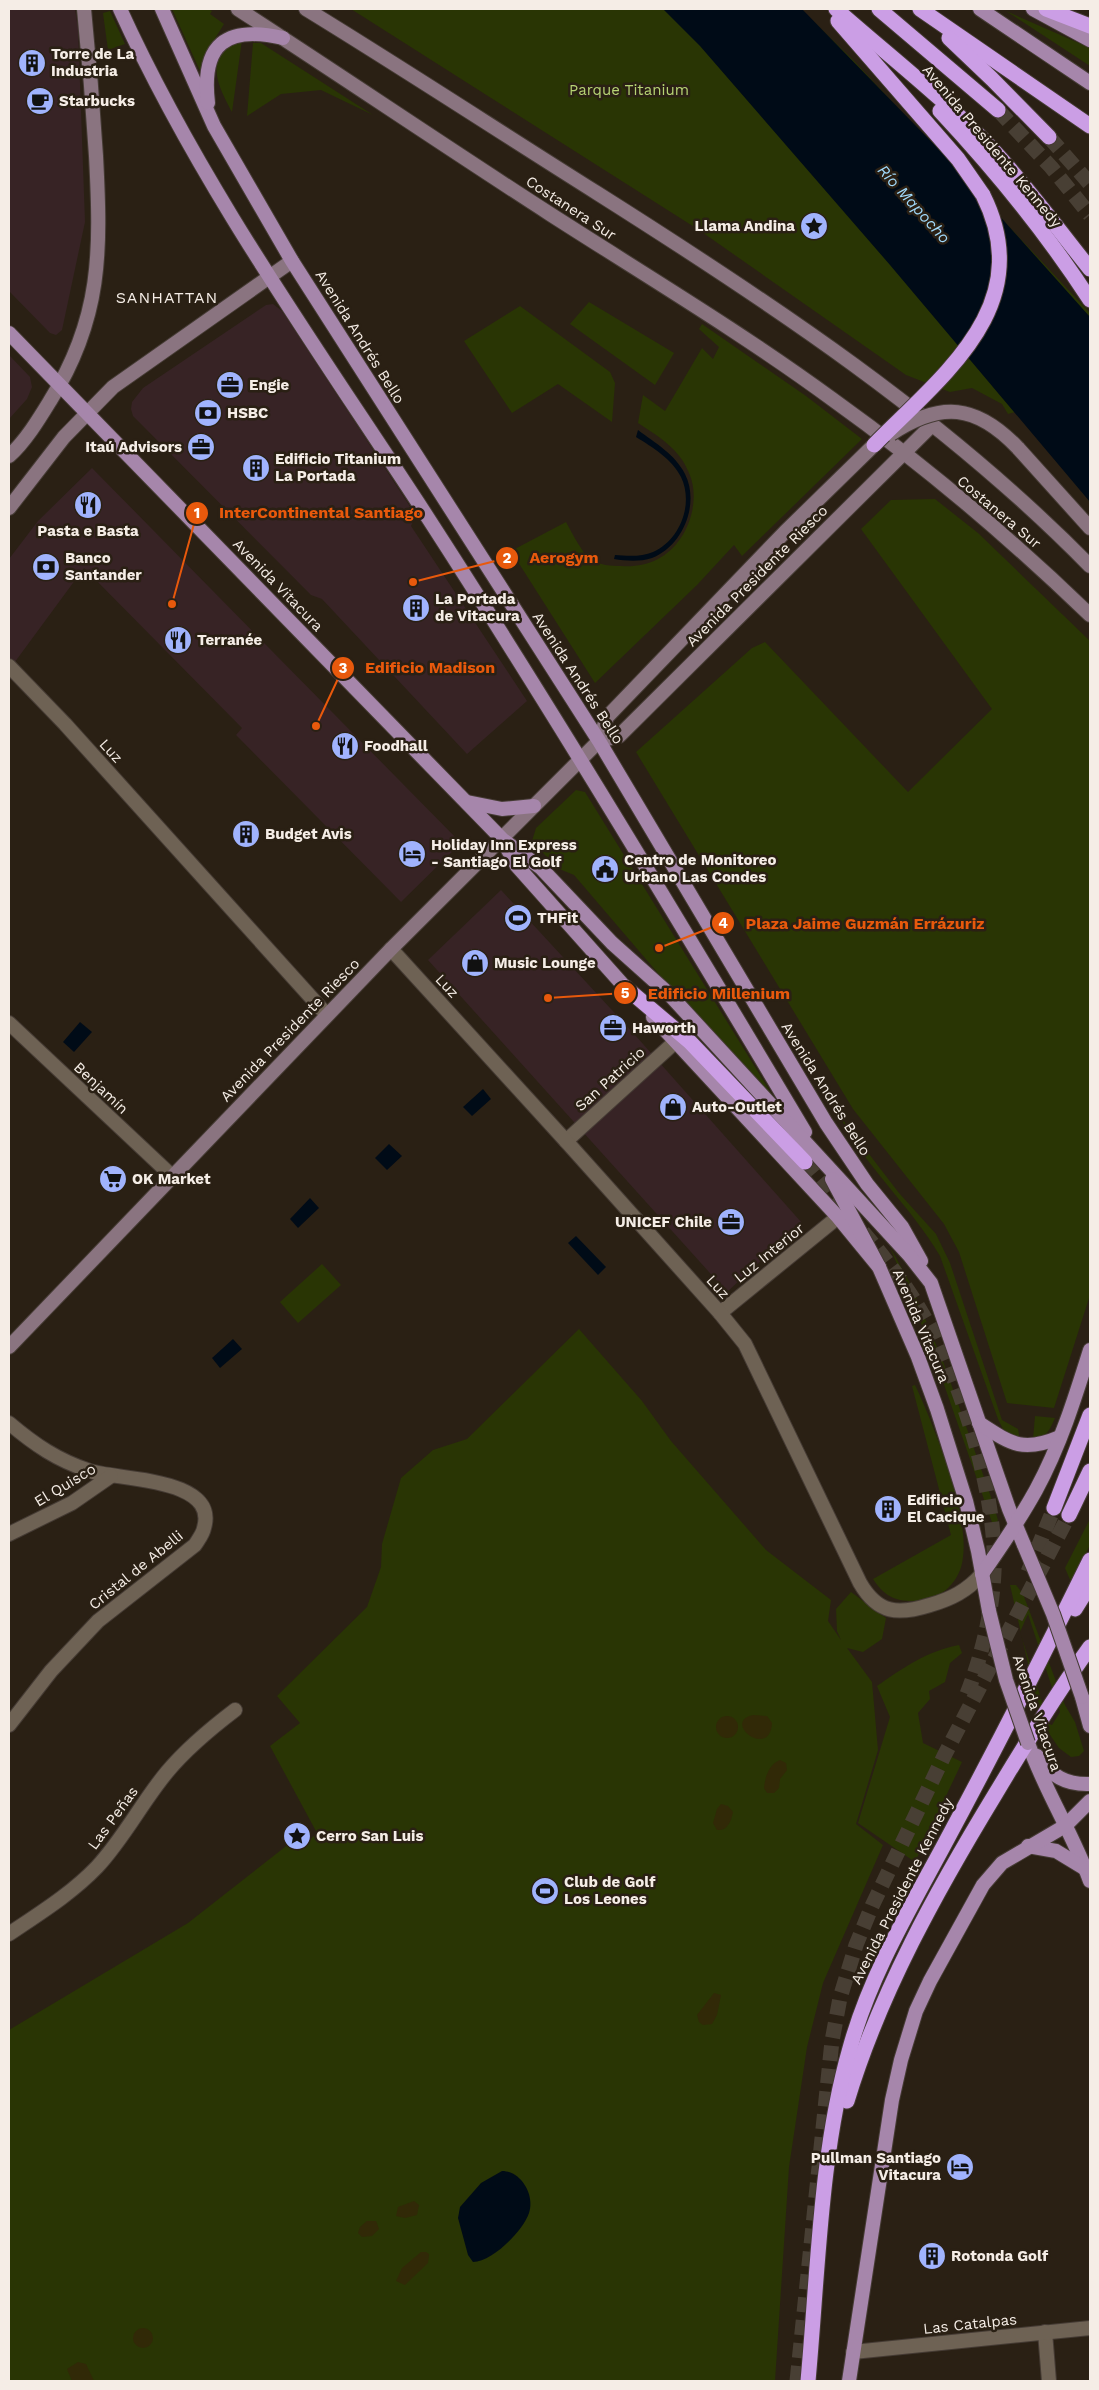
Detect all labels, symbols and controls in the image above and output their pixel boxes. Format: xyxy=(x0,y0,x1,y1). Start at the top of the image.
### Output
place label: Torre de La Industria xyxy=(51,45,135,80)
building icon: Torre de La Industria xyxy=(17,48,47,78)
street label: Avenida Presidente Kennedy xyxy=(919,61,1066,231)
park label: Parque Titanium xyxy=(569,81,689,99)
cafe icon: Starbucks xyxy=(25,86,55,116)
place label: Starbucks xyxy=(59,92,135,110)
water label: Río Mapocho xyxy=(874,161,954,247)
street label: Costanera Sur xyxy=(522,172,620,244)
place icon: Llama Andina xyxy=(799,211,829,241)
place label: Llama Andina xyxy=(694,217,795,235)
street label: Avenida Andrés Bello xyxy=(312,267,408,407)
district label: SANHATTAN xyxy=(116,288,218,307)
office icon: Engie xyxy=(215,370,245,400)
place label: Engie xyxy=(249,376,290,394)
bank icon: HSBC xyxy=(193,398,223,428)
place label: HSBC xyxy=(227,404,268,422)
office icon: Itaú Advisors xyxy=(186,432,216,462)
place label: Itaú Advisors xyxy=(85,438,182,456)
place label: Edificio Titanium La Portada xyxy=(275,450,401,485)
building icon: Edificio Titanium La Portada xyxy=(241,453,271,483)
street label: Costanera Sur xyxy=(953,472,1045,552)
restaurant icon: Pasta e Basta xyxy=(73,490,103,520)
callout: InterContinental Santiago xyxy=(184,497,433,528)
street label: Avenida Presidente Riesco xyxy=(683,502,831,650)
text: InterContinental Santiago xyxy=(219,503,423,522)
text: 1 xyxy=(194,504,200,522)
place label: Pasta e Basta xyxy=(37,522,139,540)
street label: Avenida Vitacura xyxy=(229,535,327,635)
callout: Aerogym xyxy=(495,542,609,573)
text: Aerogym xyxy=(529,548,599,567)
place label: Banco Santander xyxy=(65,549,142,584)
text: 2 xyxy=(503,549,512,567)
bank icon: Banco Santander xyxy=(31,552,61,582)
place label: La Portada de Vitacura xyxy=(435,590,520,625)
building icon: La Portada de Vitacura xyxy=(401,593,431,623)
street label: Avenida Andrés Bello xyxy=(529,609,627,747)
restaurant icon: Terranée xyxy=(163,625,193,655)
place label: Terranée xyxy=(197,631,263,649)
callout: Edificio Madison xyxy=(330,652,505,683)
text: Edificio Madison xyxy=(365,658,495,677)
text: 3 xyxy=(339,659,348,677)
restaurant icon: Foodhall xyxy=(330,731,360,761)
street label: Luz xyxy=(96,735,126,767)
place label: Foodhall xyxy=(364,737,428,755)
building icon: Budget Avis xyxy=(231,819,261,849)
place label: Budget Avis xyxy=(265,825,352,843)
place label: Holiday Inn Express - Santiago El Golf xyxy=(431,836,577,871)
hotel icon: Holiday Inn Express - Santiago El Golf xyxy=(397,839,427,869)
place label: Centro de Monitoreo Urbano Las Condes xyxy=(624,851,777,886)
public building icon: Centro de Monitoreo Urbano Las Condes xyxy=(590,854,620,884)
sports icon: THFit xyxy=(503,903,533,933)
callout: Plaza Jaime Guzmán Errázuriz xyxy=(710,907,995,938)
place label: THFit xyxy=(537,909,578,927)
text: 4 xyxy=(718,914,728,932)
text: Plaza Jaime Guzmán Errázuriz xyxy=(745,914,985,933)
shop icon: Music Lounge xyxy=(460,948,490,978)
place label: Music Lounge xyxy=(494,954,596,972)
street label: Avenida Presidente Riesco xyxy=(217,955,363,1105)
street label: Luz xyxy=(432,970,462,1002)
callout: Edificio Millenium xyxy=(613,977,800,1008)
text: 5 xyxy=(621,984,630,1002)
text: Edificio Millenium xyxy=(648,984,790,1003)
office icon: Haworth xyxy=(598,1013,628,1043)
place label: Haworth xyxy=(632,1019,696,1037)
street label: Avenida Andrés Bello xyxy=(778,1019,874,1159)
street label: San Patricio xyxy=(571,1043,649,1115)
street label: Benjamín xyxy=(70,1058,132,1118)
shop icon: Auto-Outlet xyxy=(658,1092,688,1122)
place label: Auto-Outlet xyxy=(692,1098,782,1116)
supermarket icon: OK Market xyxy=(98,1164,128,1194)
place label: OK Market xyxy=(132,1170,211,1188)
office icon: UNICEF Chile xyxy=(716,1207,746,1237)
place label: UNICEF Chile xyxy=(615,1213,712,1231)
street label: Luz Interior xyxy=(730,1219,808,1287)
street label: Avenida Vitacura xyxy=(889,1266,953,1386)
street label: Luz xyxy=(703,1271,733,1303)
street label: El Quisco xyxy=(31,1460,99,1510)
place label: Edificio El Cacique xyxy=(907,1491,985,1526)
building icon: Edificio El Cacique xyxy=(873,1494,903,1524)
street label: Cristal de Abelli xyxy=(85,1527,187,1613)
street label: Avenida Vitacura xyxy=(1009,1652,1066,1774)
street label: Las Peñas xyxy=(84,1783,142,1853)
street label: Avenida Presidente Kennedy xyxy=(847,1795,957,1987)
place icon: Cerro San Luis xyxy=(282,1821,312,1851)
place label: Cerro San Luis xyxy=(316,1827,423,1845)
place label: Club de Golf Los Leones xyxy=(564,1873,656,1908)
sports icon: Club de Golf Los Leones xyxy=(530,1876,560,1906)
place label: Pullman Santiago Vitacura xyxy=(811,2149,941,2184)
hotel icon: Pullman Santiago Vitacura xyxy=(945,2152,975,2182)
building icon: Rotonda Golf xyxy=(917,2241,947,2271)
place label: Rotonda Golf xyxy=(951,2247,1049,2265)
street label: Las Catalpas xyxy=(922,2310,1018,2338)

